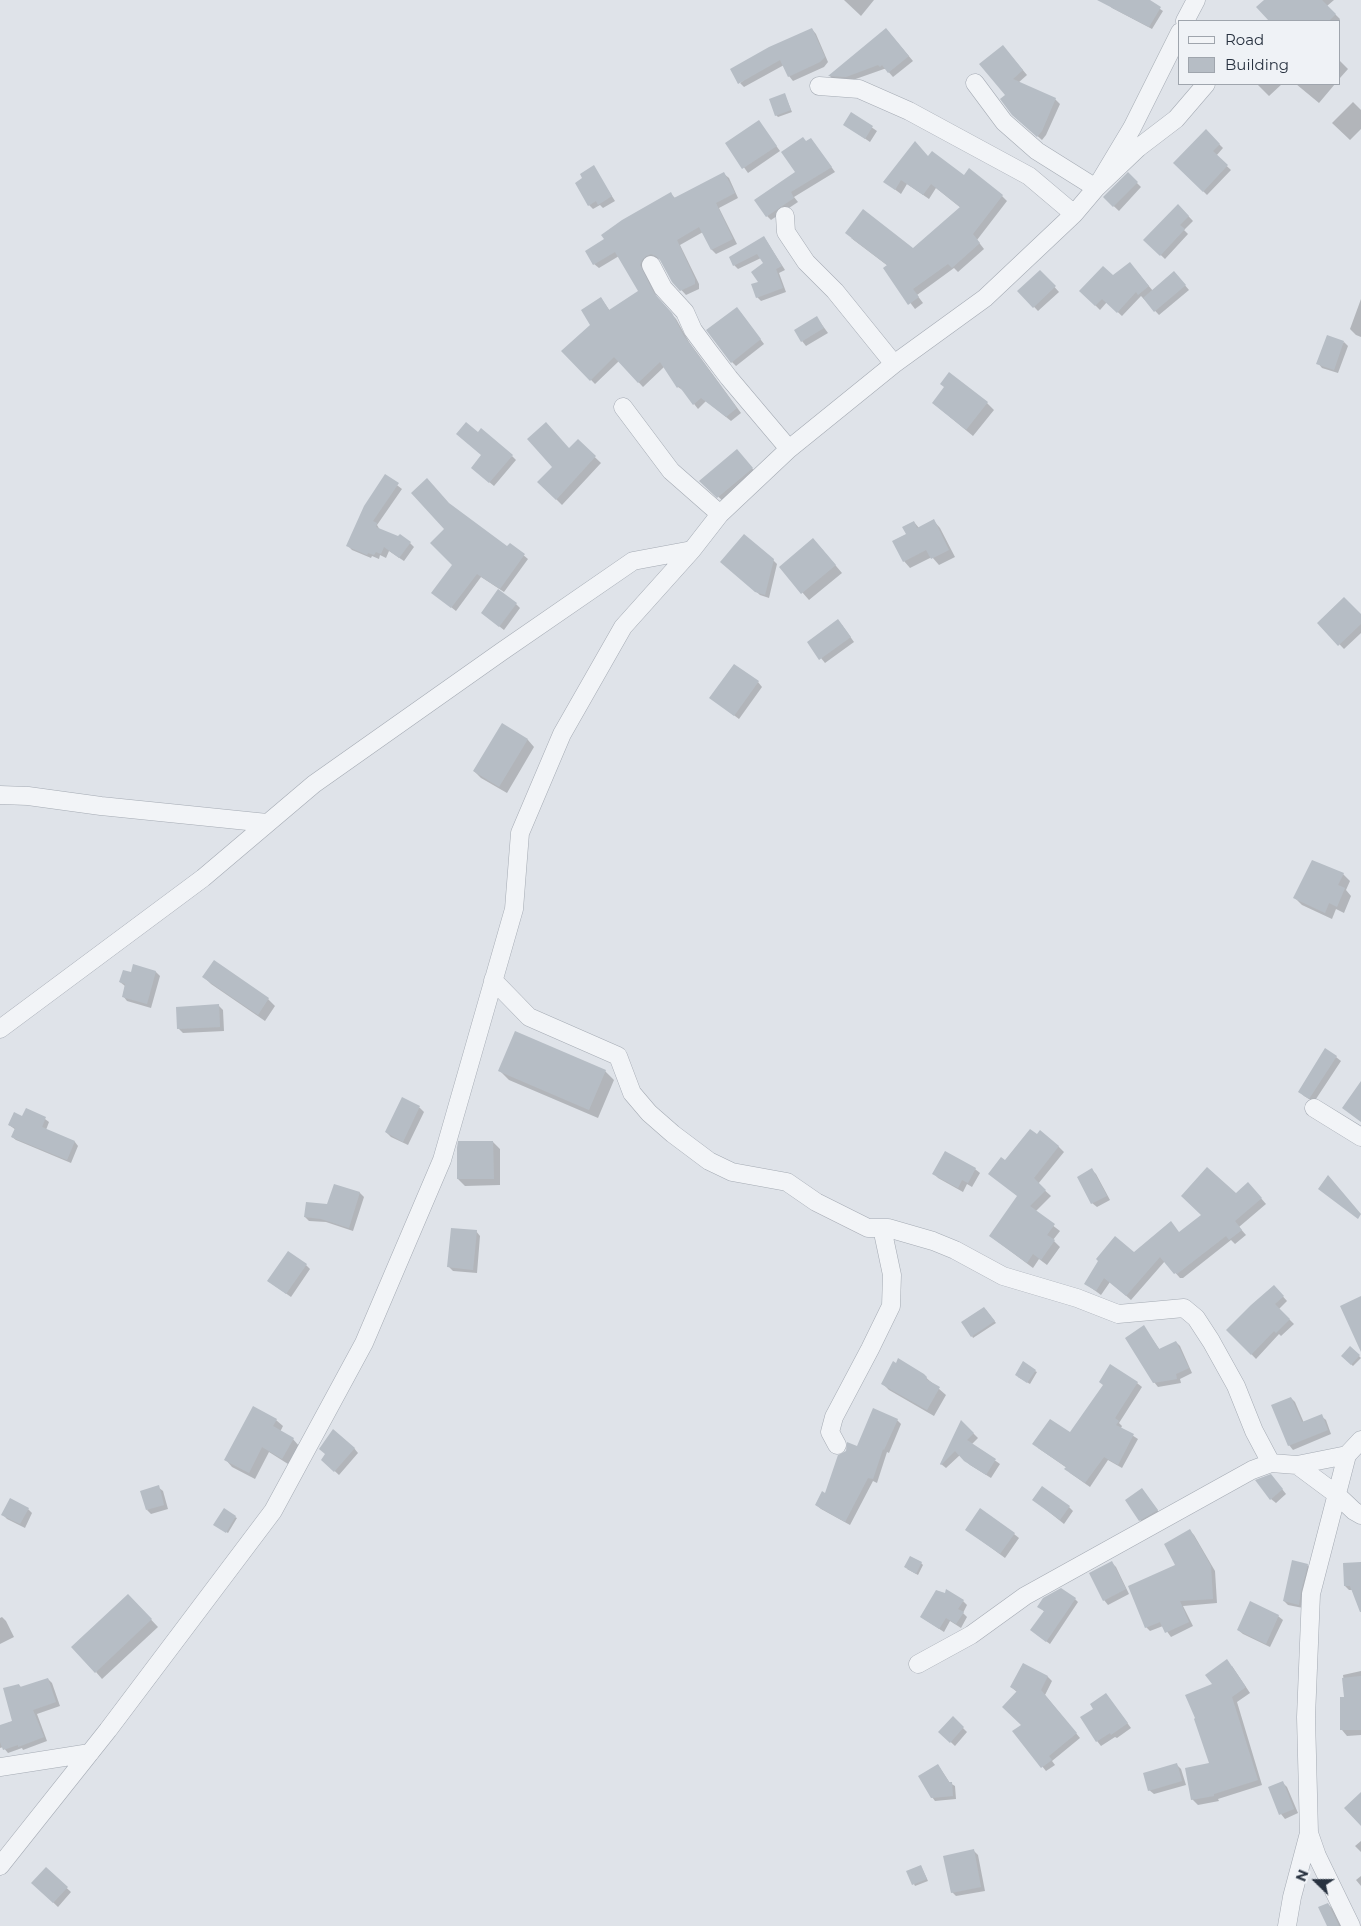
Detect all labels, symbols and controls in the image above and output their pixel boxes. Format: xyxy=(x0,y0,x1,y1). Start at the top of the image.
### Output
legend xyxy=(1178,20,1341,85)
text: Road xyxy=(1225,30,1264,49)
text: Building xyxy=(1225,55,1289,74)
north arrow xyxy=(1291,1856,1341,1906)
text: N xyxy=(1292,1867,1313,1884)

